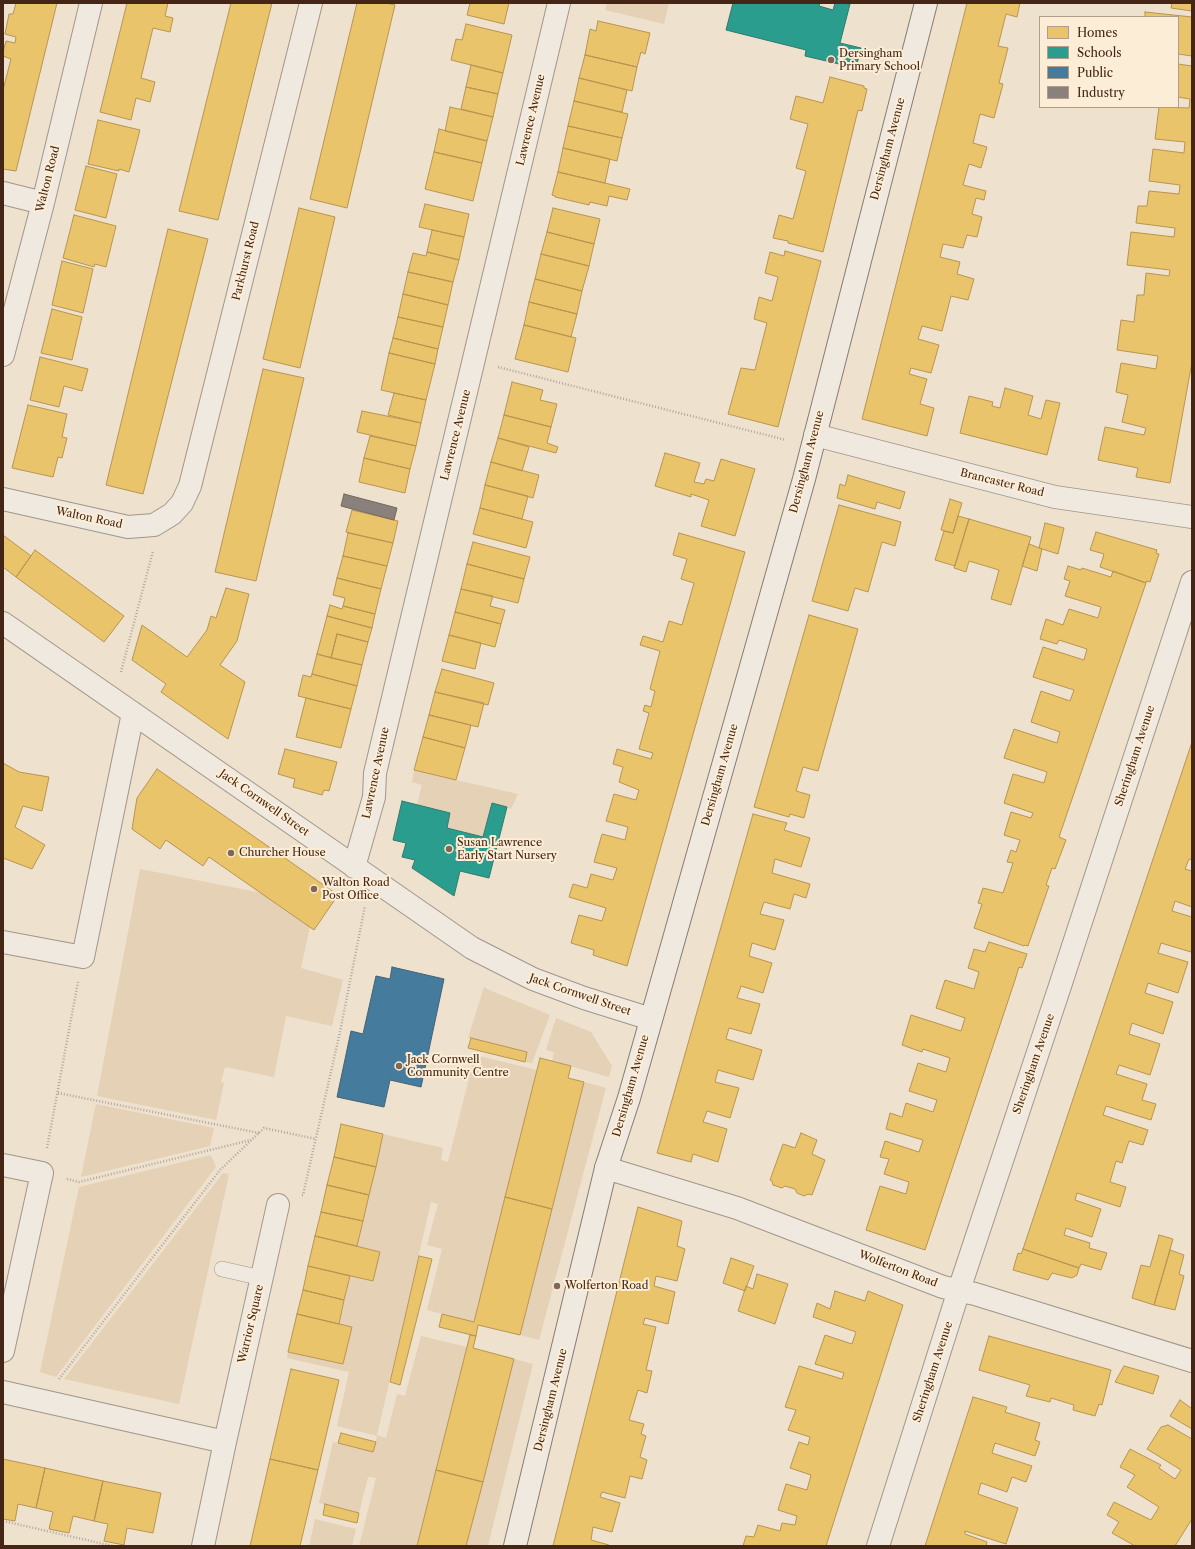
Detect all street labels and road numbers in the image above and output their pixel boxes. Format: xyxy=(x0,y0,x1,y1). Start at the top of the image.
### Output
street label: Lawrence Avenue xyxy=(514,73,548,167)
street label: Dersingham Avenue xyxy=(868,96,908,202)
street label: Walton Road xyxy=(33,145,63,213)
street label: Parkhurst Road xyxy=(230,220,262,302)
street label: Lawrence Avenue xyxy=(438,388,474,482)
street label: Dersingham Avenue xyxy=(787,409,827,515)
street label: Brancaster Road xyxy=(959,466,1045,500)
street label: Walton Road xyxy=(54,504,124,532)
street label: Sheringham Avenue xyxy=(1112,704,1158,808)
street label: Dersingham Avenue xyxy=(699,722,741,828)
street label: Lawrence Avenue xyxy=(360,726,392,820)
street label: Jack Cornwell Street xyxy=(217,767,311,839)
street label: Jack Cornwell Street xyxy=(527,971,633,1019)
street label: Sheringham Avenue xyxy=(1011,1012,1057,1116)
street label: Dersingham Avenue xyxy=(610,1033,652,1139)
street label: Wolferton Road xyxy=(857,1248,939,1290)
street label: Warrior Square xyxy=(236,1283,266,1365)
street label: Sheringham Avenue xyxy=(910,1320,956,1424)
street label: Dersingham Avenue xyxy=(532,1347,570,1453)

